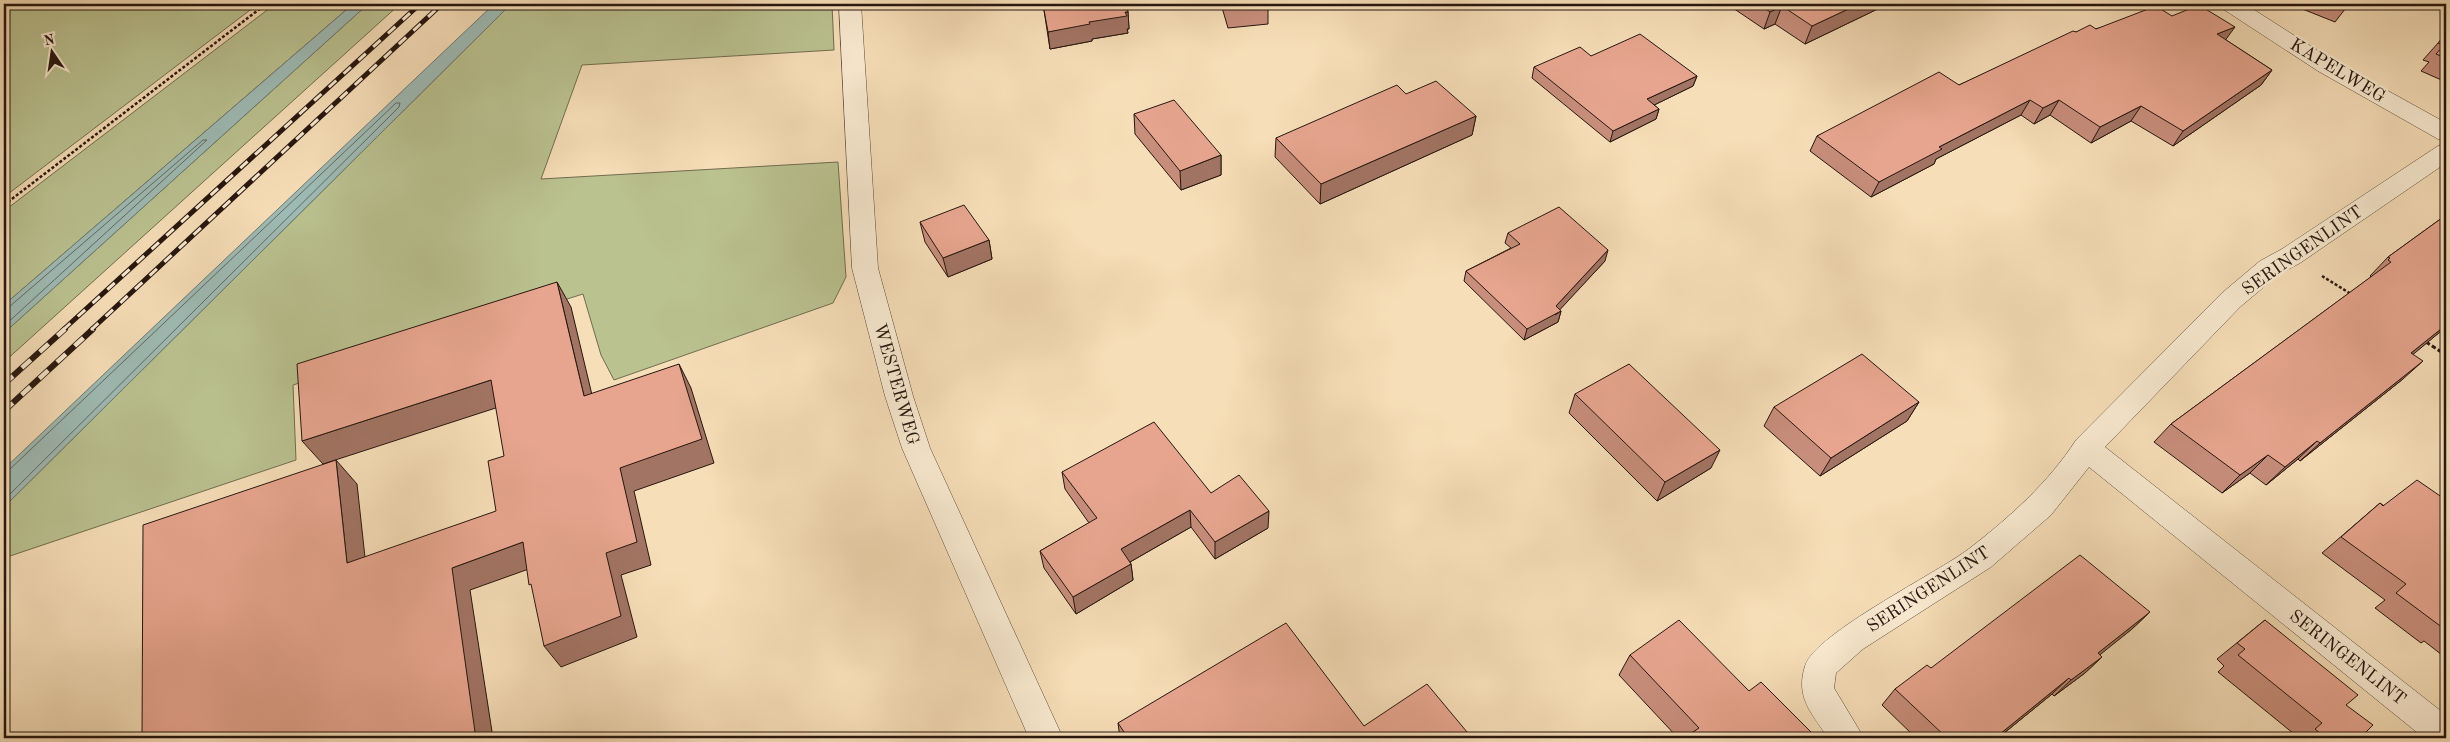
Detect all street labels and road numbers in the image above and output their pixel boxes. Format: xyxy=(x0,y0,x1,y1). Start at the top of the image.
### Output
street label: KAPELWEG xyxy=(2287,35,2388,106)
street label: SERINGENLINT xyxy=(2239,203,2366,299)
street label: WESTERWEG xyxy=(870,321,922,447)
street label: SERINGENLINT xyxy=(1864,543,1993,636)
street label: SERINGENLINT xyxy=(2286,607,2409,709)

